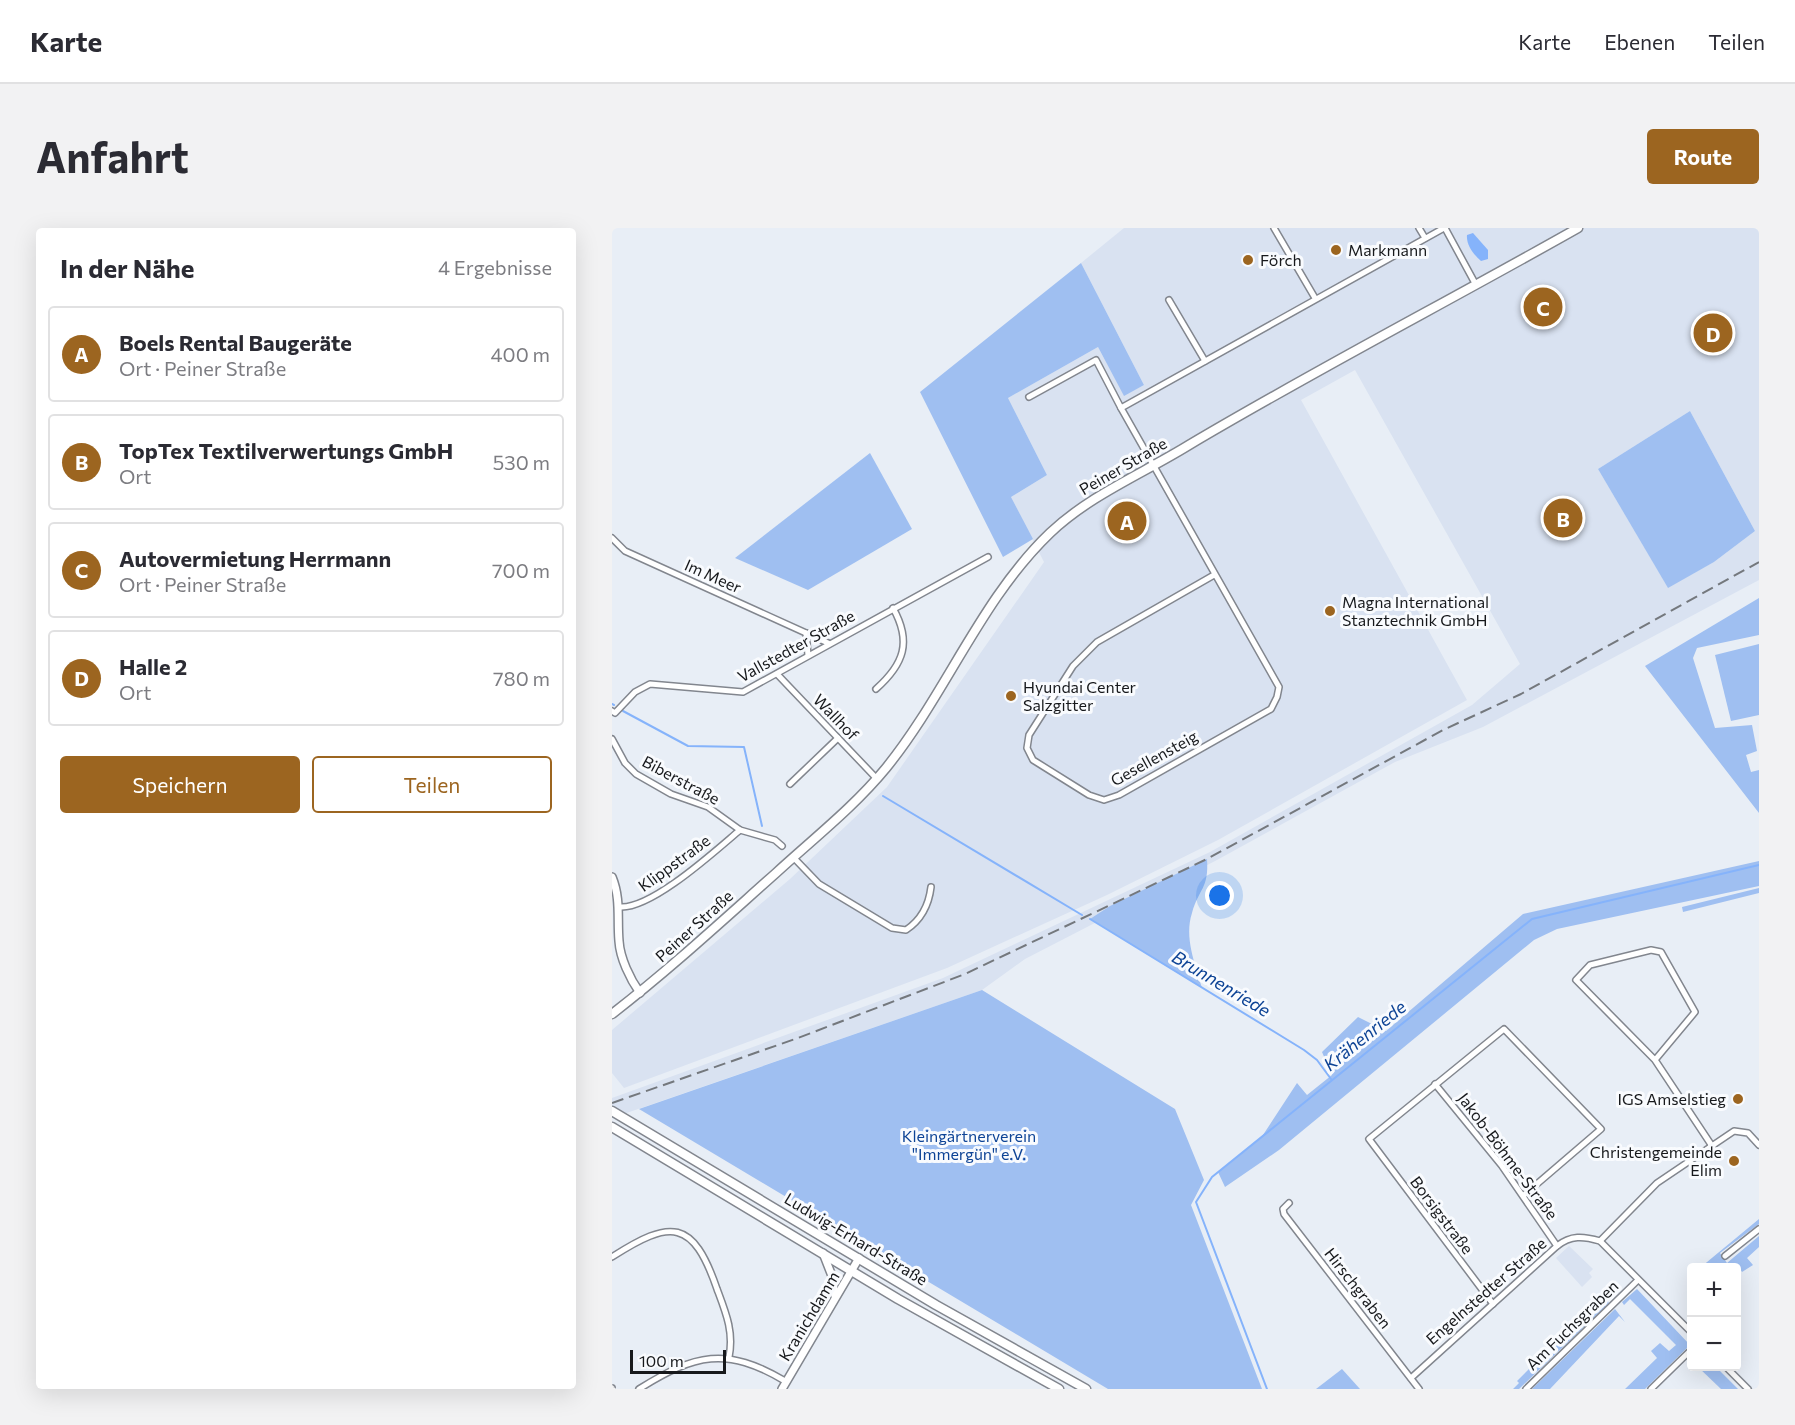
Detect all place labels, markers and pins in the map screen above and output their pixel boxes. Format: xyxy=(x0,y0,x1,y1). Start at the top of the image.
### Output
place label: Markmann xyxy=(1348,240,1427,259)
marker: Markmann xyxy=(1329,243,1343,257)
place label: Förch xyxy=(1260,250,1302,269)
marker: Förch xyxy=(1241,253,1255,267)
pin: C xyxy=(1524,284,1562,329)
pin: D xyxy=(1694,310,1732,356)
pin: B xyxy=(1544,496,1582,540)
pin: A xyxy=(1108,498,1146,544)
place label: Magna International Stanztechnik GmbH xyxy=(1342,592,1489,629)
marker: Magna International Stanztechnik GmbH xyxy=(1323,604,1337,618)
place label: Hyundai Center Salzgitter xyxy=(1023,677,1137,714)
marker: Hyundai Center Salzgitter xyxy=(1004,689,1018,703)
place label: IGS Amselstieg xyxy=(1618,1089,1726,1108)
marker: IGS Amselstieg xyxy=(1731,1092,1745,1106)
place label: Christengemeinde Elim xyxy=(1590,1142,1722,1179)
marker: Christengemeinde Elim xyxy=(1727,1154,1741,1168)

